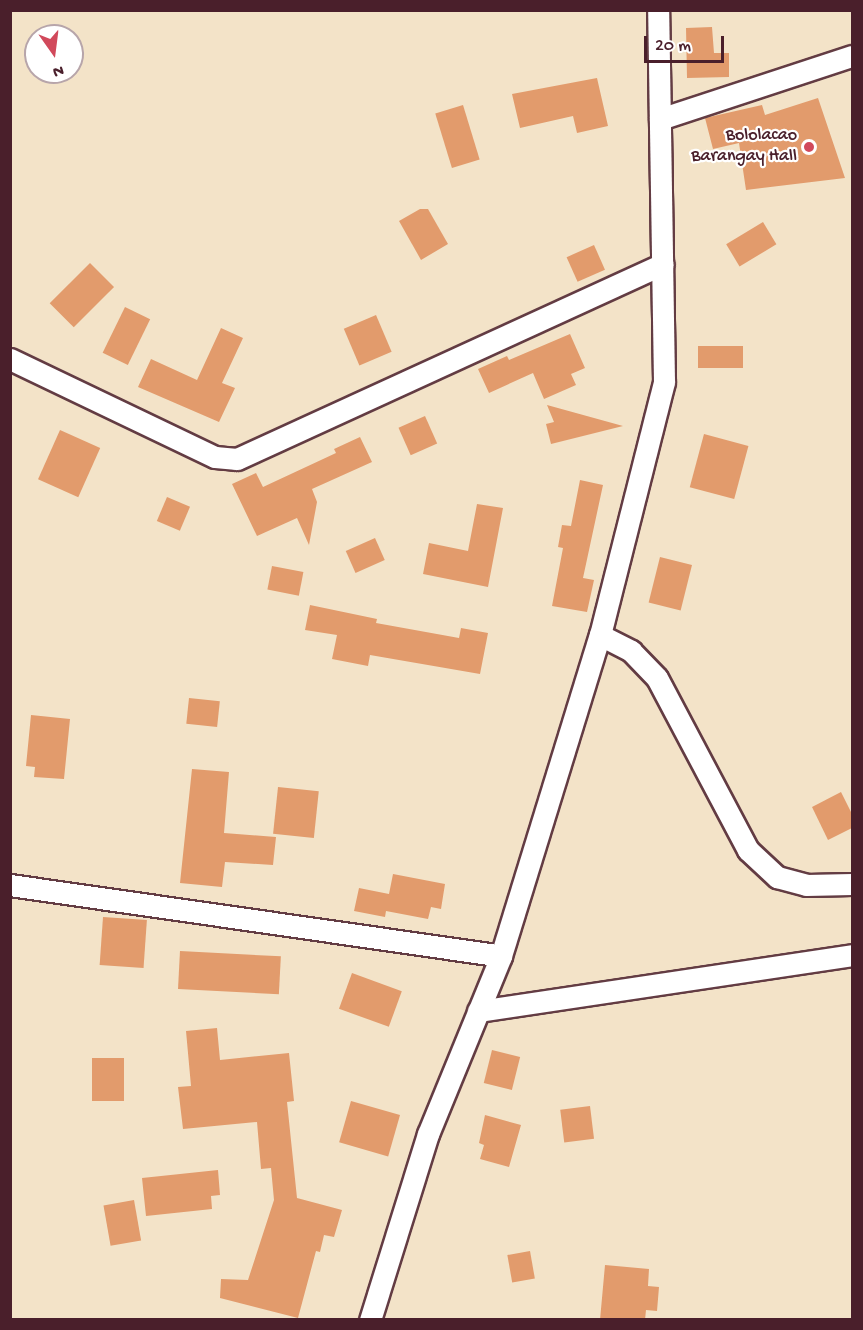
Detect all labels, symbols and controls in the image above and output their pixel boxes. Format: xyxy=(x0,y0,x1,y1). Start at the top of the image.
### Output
north arrow xyxy=(24,24,84,84)
scale bar xyxy=(647,24,726,62)
text: 20 m xyxy=(655,36,691,57)
text: N xyxy=(51,60,65,80)
place label: Bololacao Barangay Hall xyxy=(691,126,797,168)
marker: Bololacao Barangay Hall xyxy=(802,140,816,154)

